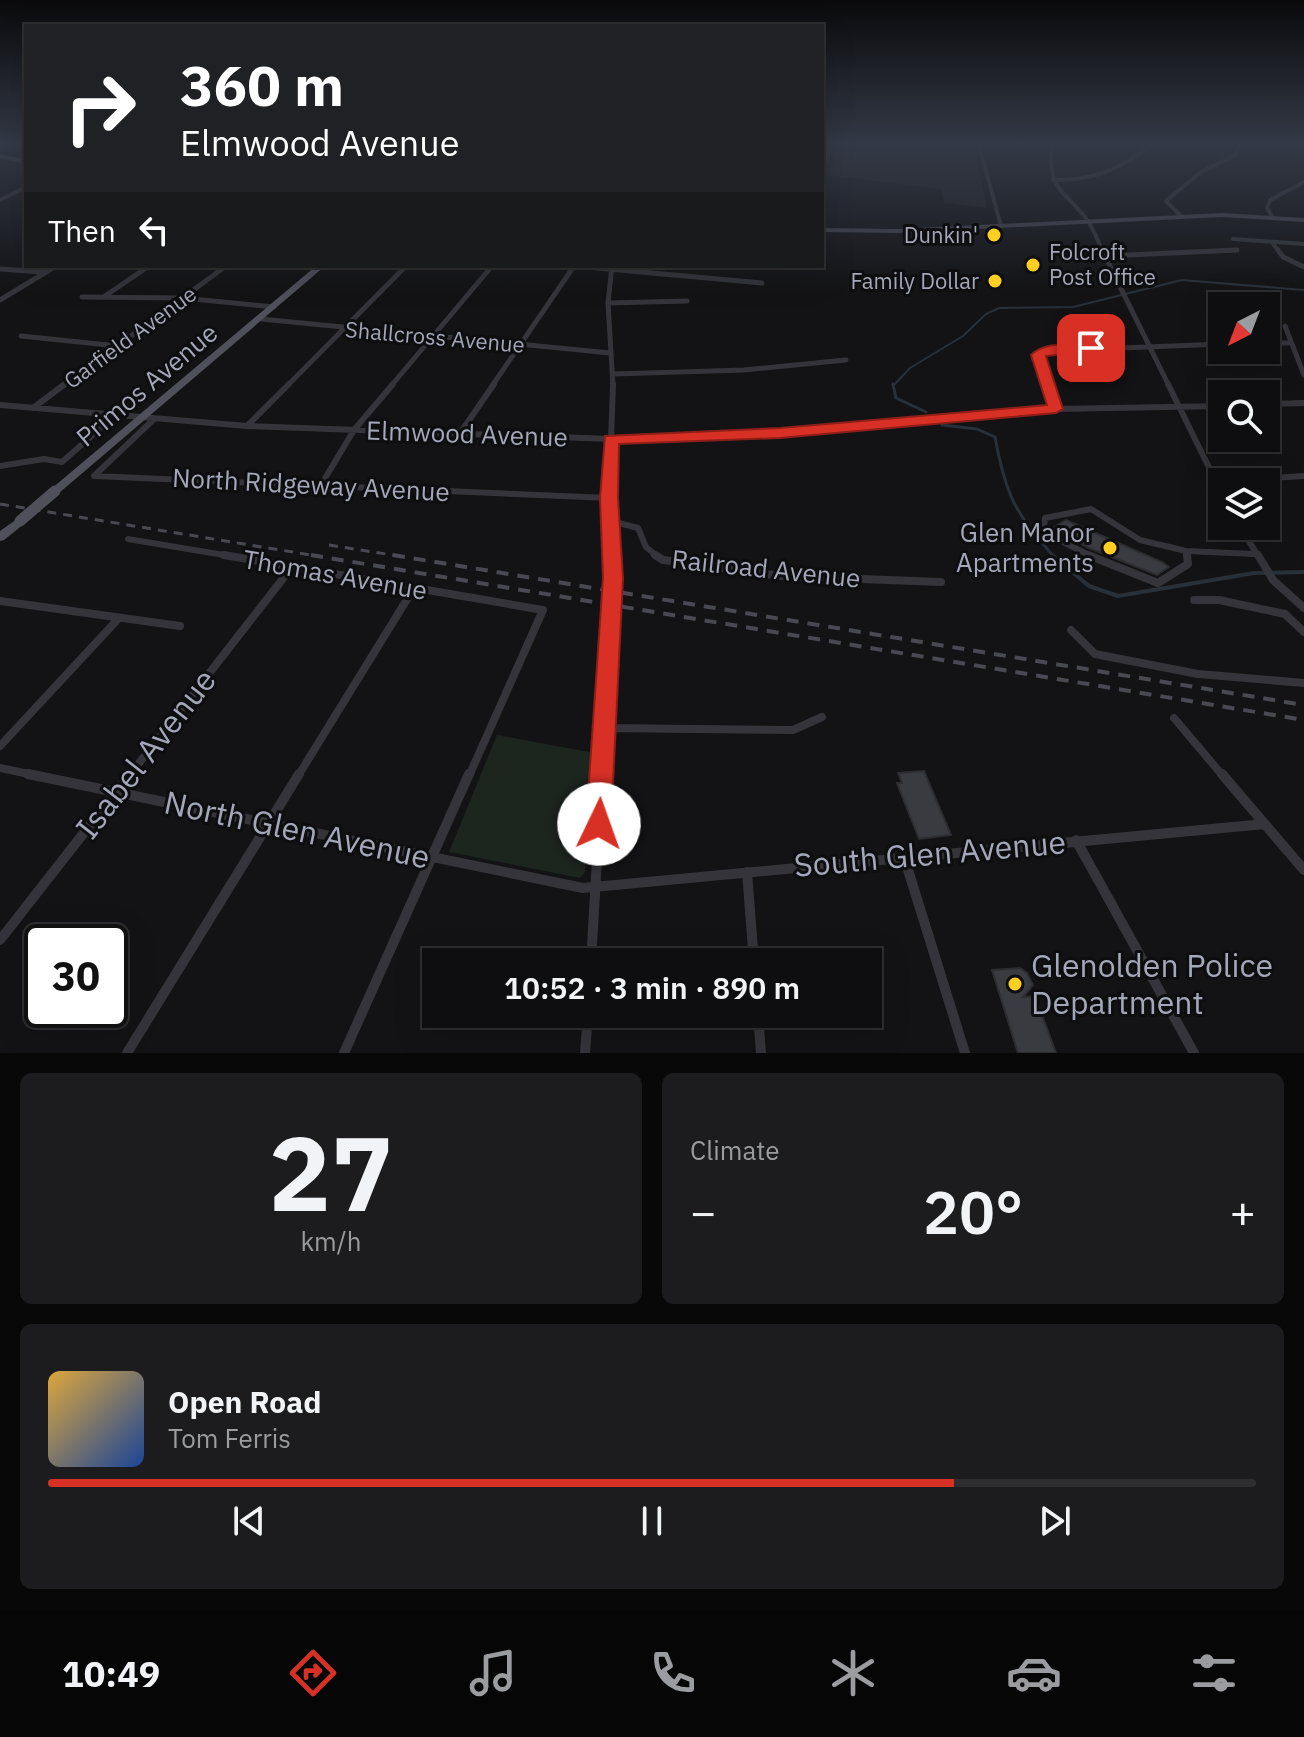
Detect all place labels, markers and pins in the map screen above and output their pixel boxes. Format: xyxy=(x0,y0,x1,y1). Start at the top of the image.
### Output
place label: Dunkin' xyxy=(904,220,978,249)
marker: Dunkin' xyxy=(985,226,1003,244)
place label: Folcroft Post Office xyxy=(1049,237,1156,291)
marker: Folcroft Post Office xyxy=(1024,256,1042,274)
place label: Family Dollar xyxy=(850,266,979,295)
marker: Family Dollar xyxy=(986,272,1004,290)
pin xyxy=(1057,314,1125,382)
place label: Glen Manor Apartments xyxy=(956,515,1094,579)
marker: Glen Manor Apartments xyxy=(1101,539,1119,557)
place label: Glenolden Police Department xyxy=(1031,944,1273,1023)
marker: Glenolden Police Department xyxy=(1006,975,1024,993)

